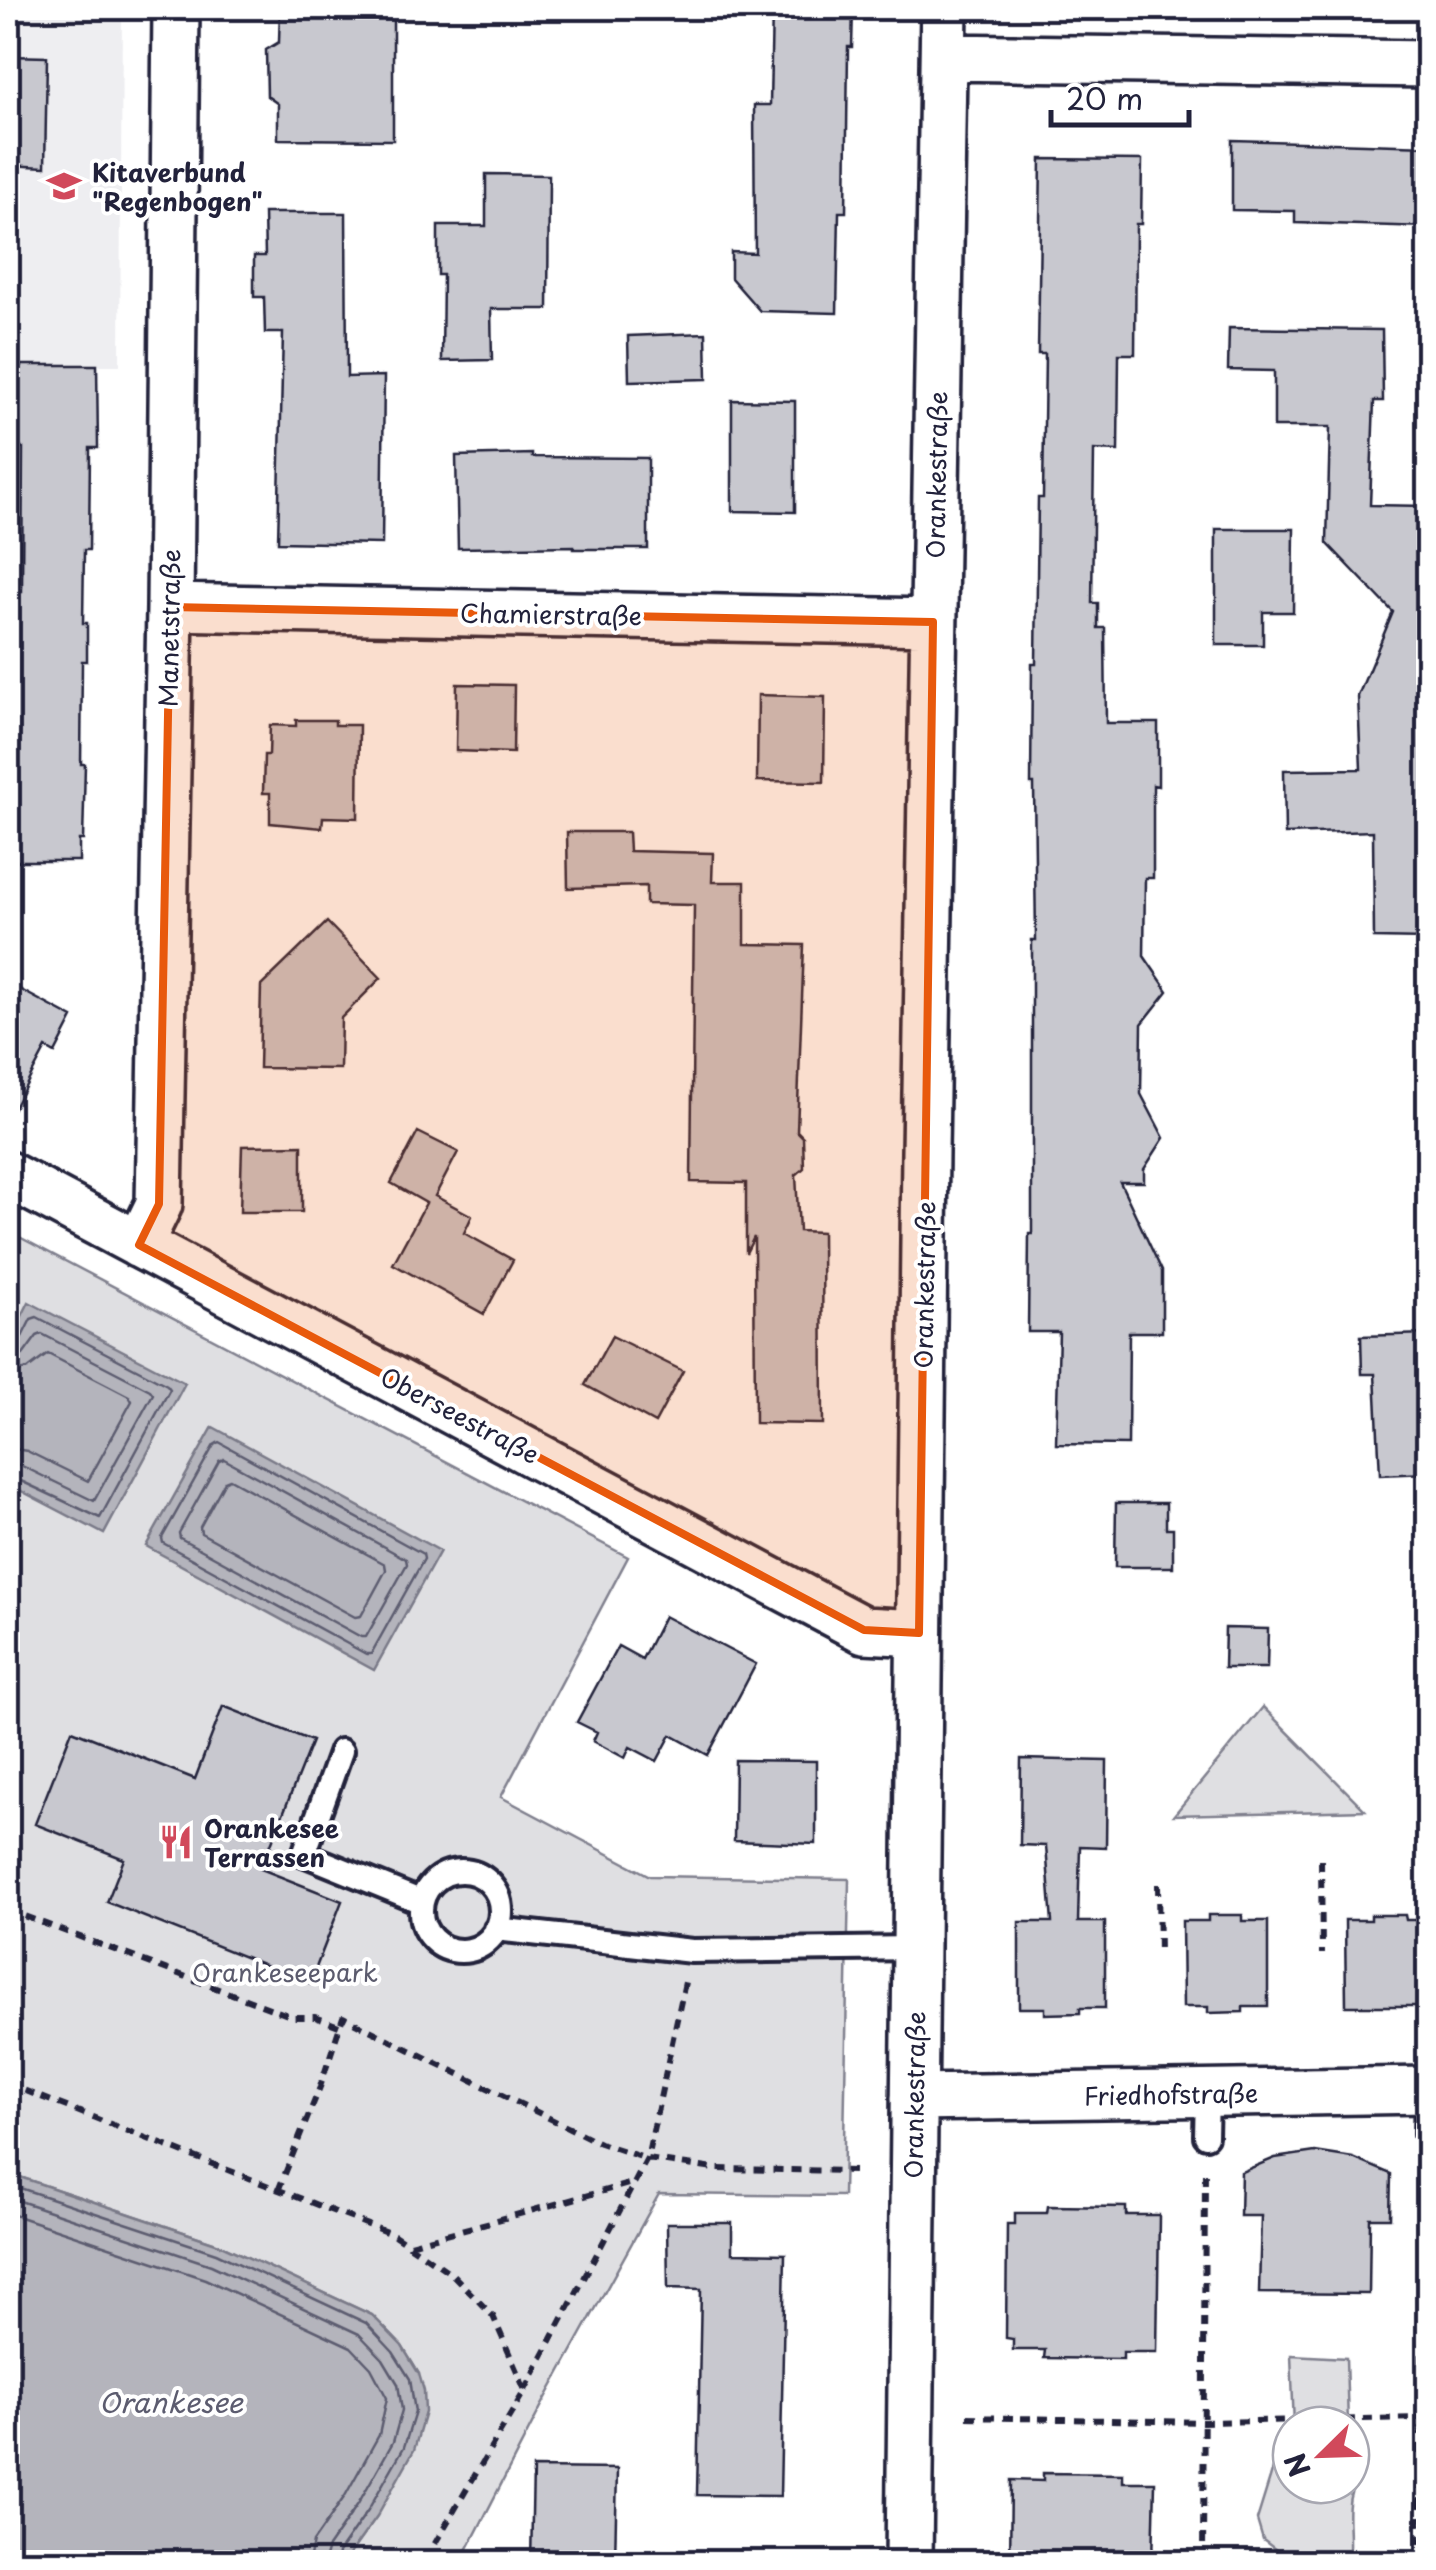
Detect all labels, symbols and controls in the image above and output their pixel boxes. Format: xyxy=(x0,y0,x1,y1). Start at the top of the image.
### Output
scale bar xyxy=(1051,65,1188,127)
text: 20 m xyxy=(1066,75,1143,120)
place label: Kitaverbund "Regenbogen" xyxy=(92,153,263,220)
school or university icon: Kitaverbund "Regenbogen" xyxy=(45,167,83,205)
street label: Orankestraße xyxy=(916,391,956,559)
street label: Manetstraße xyxy=(149,549,189,707)
street label: Chamierstraße xyxy=(460,593,642,635)
street label: Orankestraße xyxy=(904,1201,944,1369)
street label: Oberseestraße xyxy=(374,1357,546,1473)
place label: Orankesee Terrassen xyxy=(204,1809,339,1876)
restaurant icon: Orankesee Terrassen xyxy=(157,1823,195,1861)
park label: Orankeseepark xyxy=(192,1953,378,1991)
street label: Orankestraße xyxy=(894,2011,934,2179)
street label: Friedhofstraße xyxy=(1084,2073,1258,2115)
water label: Orankesee xyxy=(99,2380,245,2423)
north arrow xyxy=(1271,2405,1371,2505)
text: N xyxy=(1272,2447,1321,2484)

